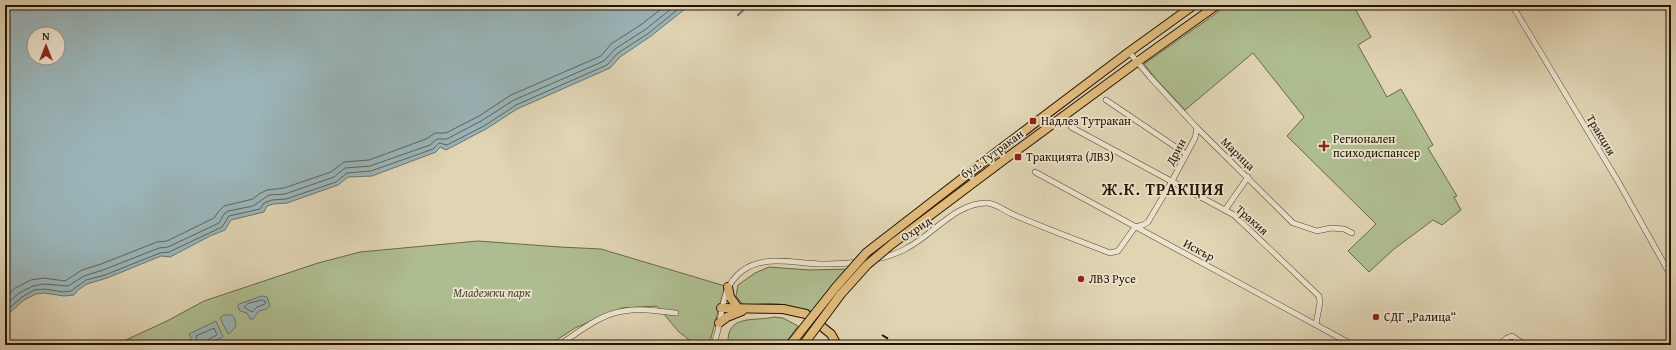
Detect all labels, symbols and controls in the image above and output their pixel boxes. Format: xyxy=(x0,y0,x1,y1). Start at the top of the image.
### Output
north arrow xyxy=(26,26,66,66)
text: N xyxy=(42,28,50,44)
street label: Тракция xyxy=(1582,111,1620,159)
place label: Надлез Тутракан xyxy=(1041,112,1131,129)
marker: Надлез Тутракан xyxy=(1028,116,1038,126)
street label: бул. Тутракан xyxy=(957,125,1027,182)
place label: Регионален психодиспансер xyxy=(1333,130,1421,161)
street label: Марица xyxy=(1218,133,1259,174)
street label: Дрин xyxy=(1161,135,1190,169)
marker: Регионален психодиспансер xyxy=(1318,140,1330,152)
place label: Тракцията (ЛВЗ) xyxy=(1026,148,1114,165)
marker: Тракцията (ЛВЗ) xyxy=(1013,152,1023,162)
district label: Ж.К. ТРАКЦИЯ xyxy=(1101,177,1224,201)
street label: Тракия xyxy=(1232,201,1272,239)
street label: Охрид xyxy=(897,212,935,245)
street label: Искър xyxy=(1181,234,1218,265)
place label: ЛВЗ Русе xyxy=(1089,270,1136,287)
marker: ЛВЗ Русе xyxy=(1076,274,1086,284)
park label: Младежки парк xyxy=(453,284,531,301)
place label: СДГ „Ралица“ xyxy=(1384,308,1456,325)
marker: СДГ „Ралица“ xyxy=(1371,312,1381,322)

